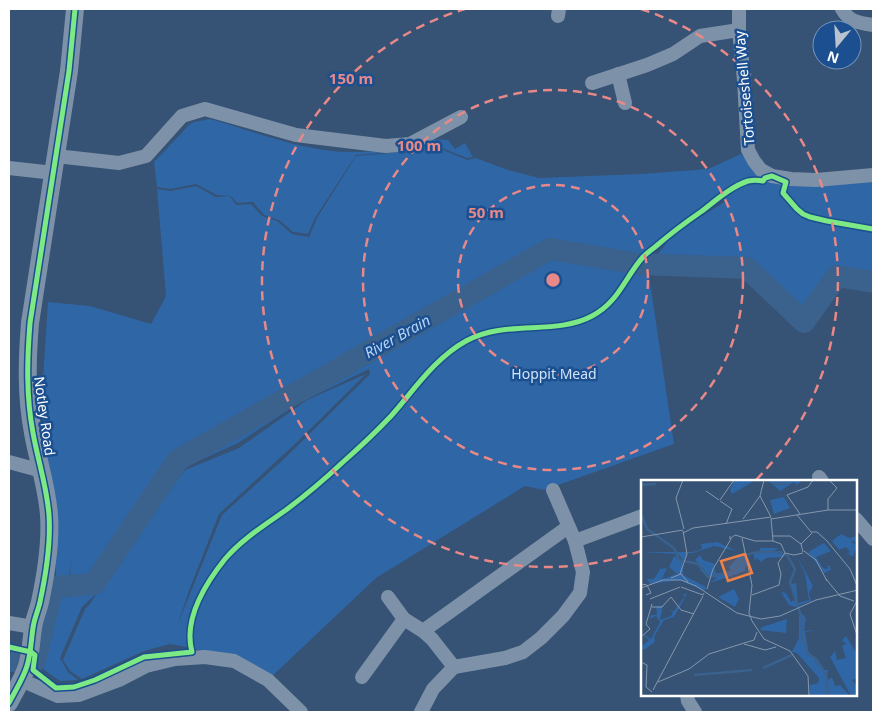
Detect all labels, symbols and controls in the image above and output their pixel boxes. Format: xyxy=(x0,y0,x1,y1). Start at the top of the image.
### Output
north arrow xyxy=(812,20,862,70)
street label: Tortoiseshell Way xyxy=(729,29,758,146)
text: N xyxy=(824,47,841,69)
text: 150 m xyxy=(329,68,373,88)
text: 100 m xyxy=(397,135,441,155)
text: 50 m xyxy=(468,202,504,222)
centre of rings xyxy=(544,271,562,289)
water label: River Brain xyxy=(360,310,434,362)
park label: Hoppit Mead xyxy=(511,364,597,383)
street label: Notley Road xyxy=(30,375,60,457)
inset map xyxy=(641,480,857,696)

